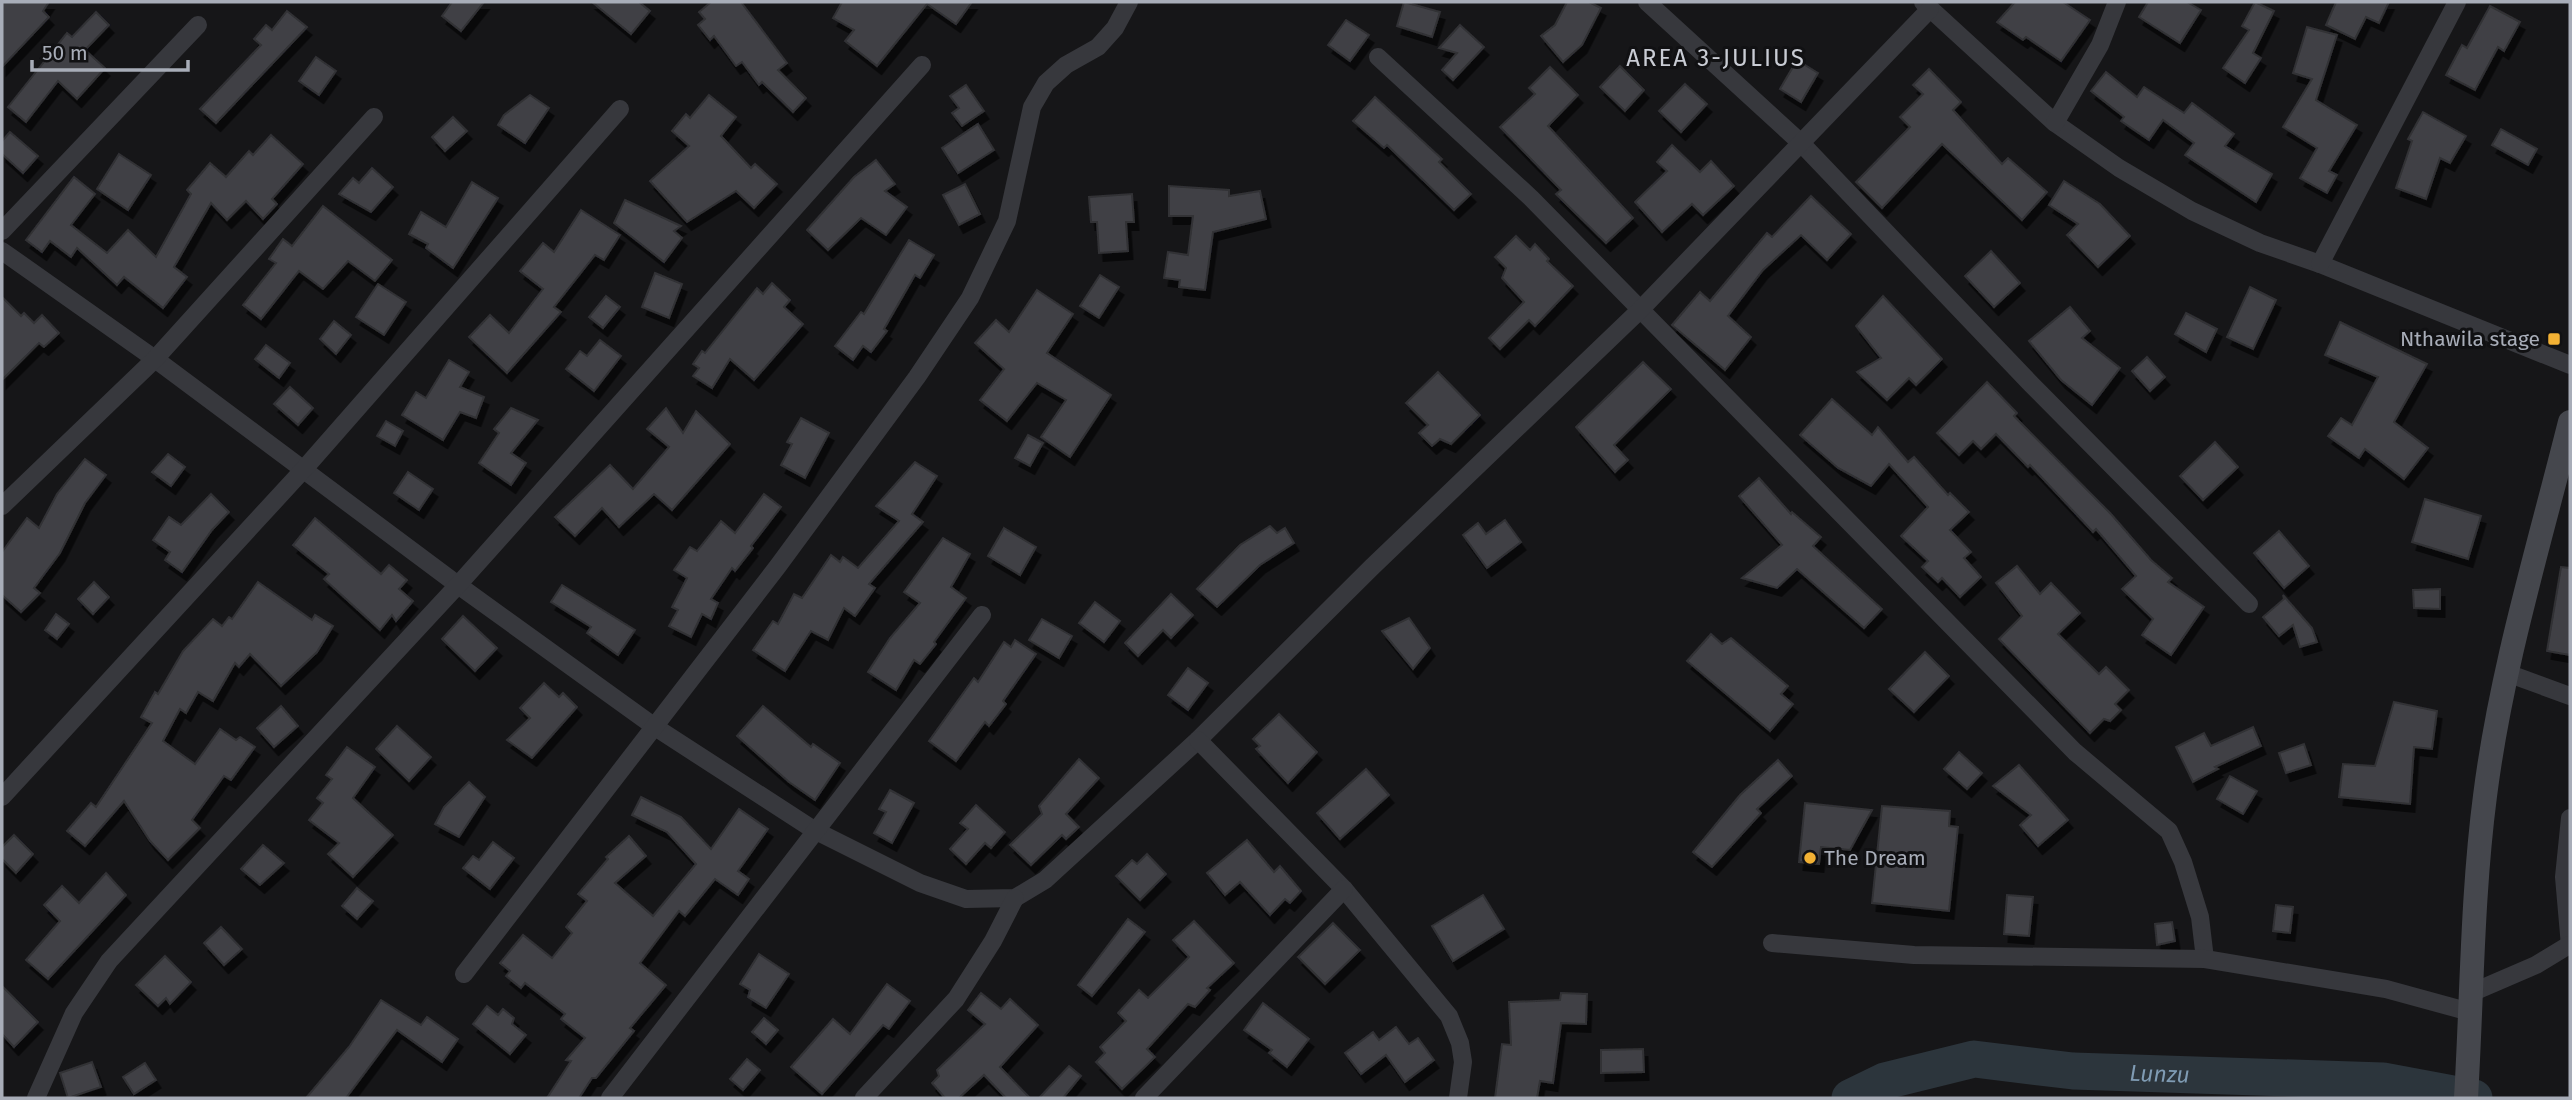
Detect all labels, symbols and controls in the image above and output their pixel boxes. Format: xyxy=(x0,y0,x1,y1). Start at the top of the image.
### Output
scale bar xyxy=(32,28,187,72)
text: 50 m xyxy=(42,40,88,66)
district label: AREA 3-JULIUS xyxy=(1626,44,1806,72)
place label: Nthawila stage xyxy=(2400,326,2540,352)
marker: Nthawila stage xyxy=(2546,331,2562,347)
place label: The Dream xyxy=(1824,845,1926,871)
marker: The Dream xyxy=(1802,850,1818,866)
water label: Lunzu xyxy=(2129,1059,2190,1089)

